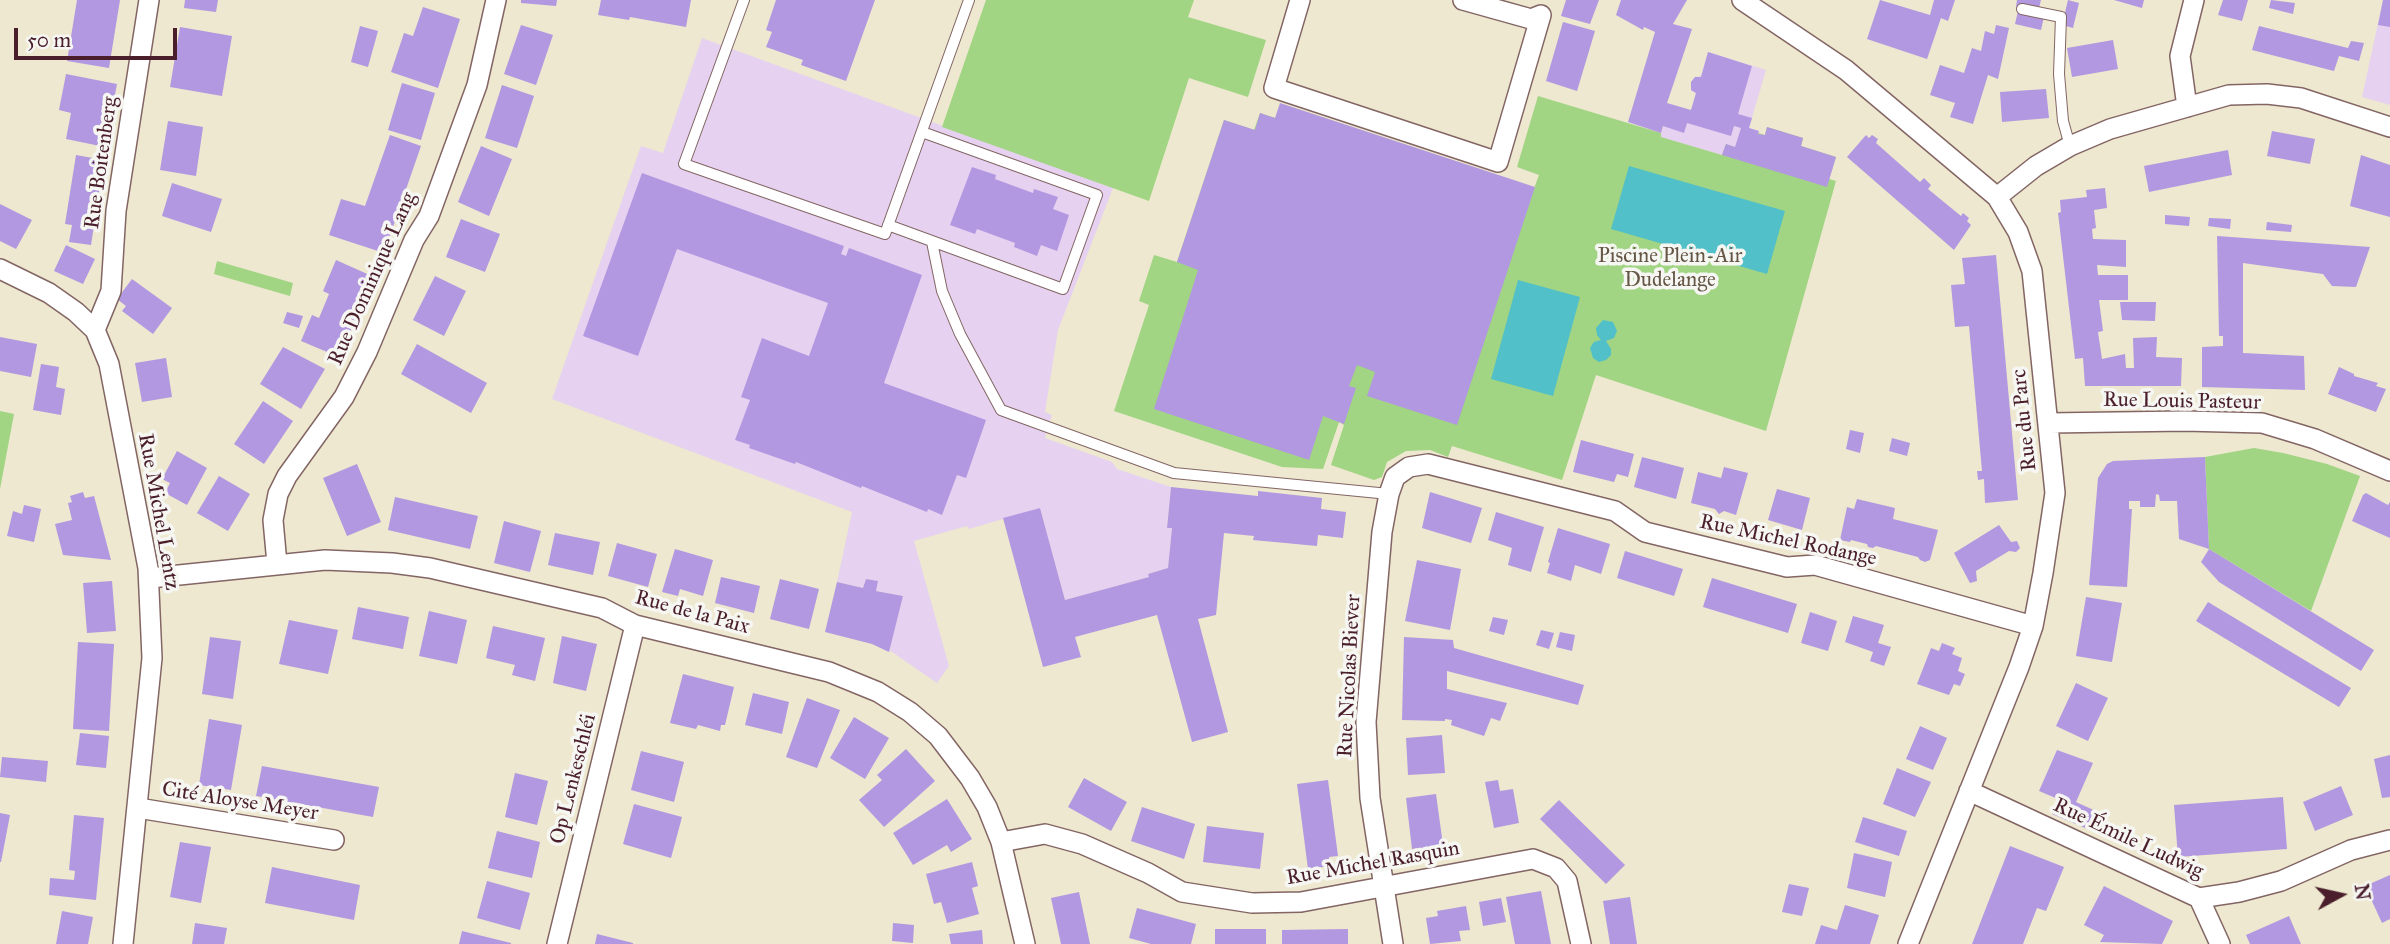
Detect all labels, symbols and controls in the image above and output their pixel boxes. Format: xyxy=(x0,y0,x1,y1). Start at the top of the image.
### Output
scale bar xyxy=(18,14,180,58)
text: 50 m xyxy=(27,27,71,53)
street label: Rue Boitenberg xyxy=(80,95,124,231)
street label: Rue Dominique Lang xyxy=(324,189,422,369)
park label: Piscine Plein-Air Dudelange xyxy=(1598,244,1742,294)
street label: Rue du Parc xyxy=(2007,368,2043,472)
street label: Rue Louis Pasteur xyxy=(2103,388,2261,416)
street label: Rue Michel Lentz xyxy=(132,432,184,592)
street label: Rue Michel Rodange xyxy=(1697,510,1879,572)
street label: Rue de la Paix xyxy=(632,586,752,640)
street label: Rue Nicolas Biever xyxy=(1333,594,1367,758)
street label: Op Lenkeschléi xyxy=(546,711,602,847)
street label: Cité Aloyse Meyer xyxy=(160,777,320,827)
street label: Rue Émile Ludwig xyxy=(2049,793,2207,885)
street label: Rue Michel Rasquin xyxy=(1284,836,1462,892)
north arrow xyxy=(2306,860,2376,930)
text: N xyxy=(2350,882,2375,902)

